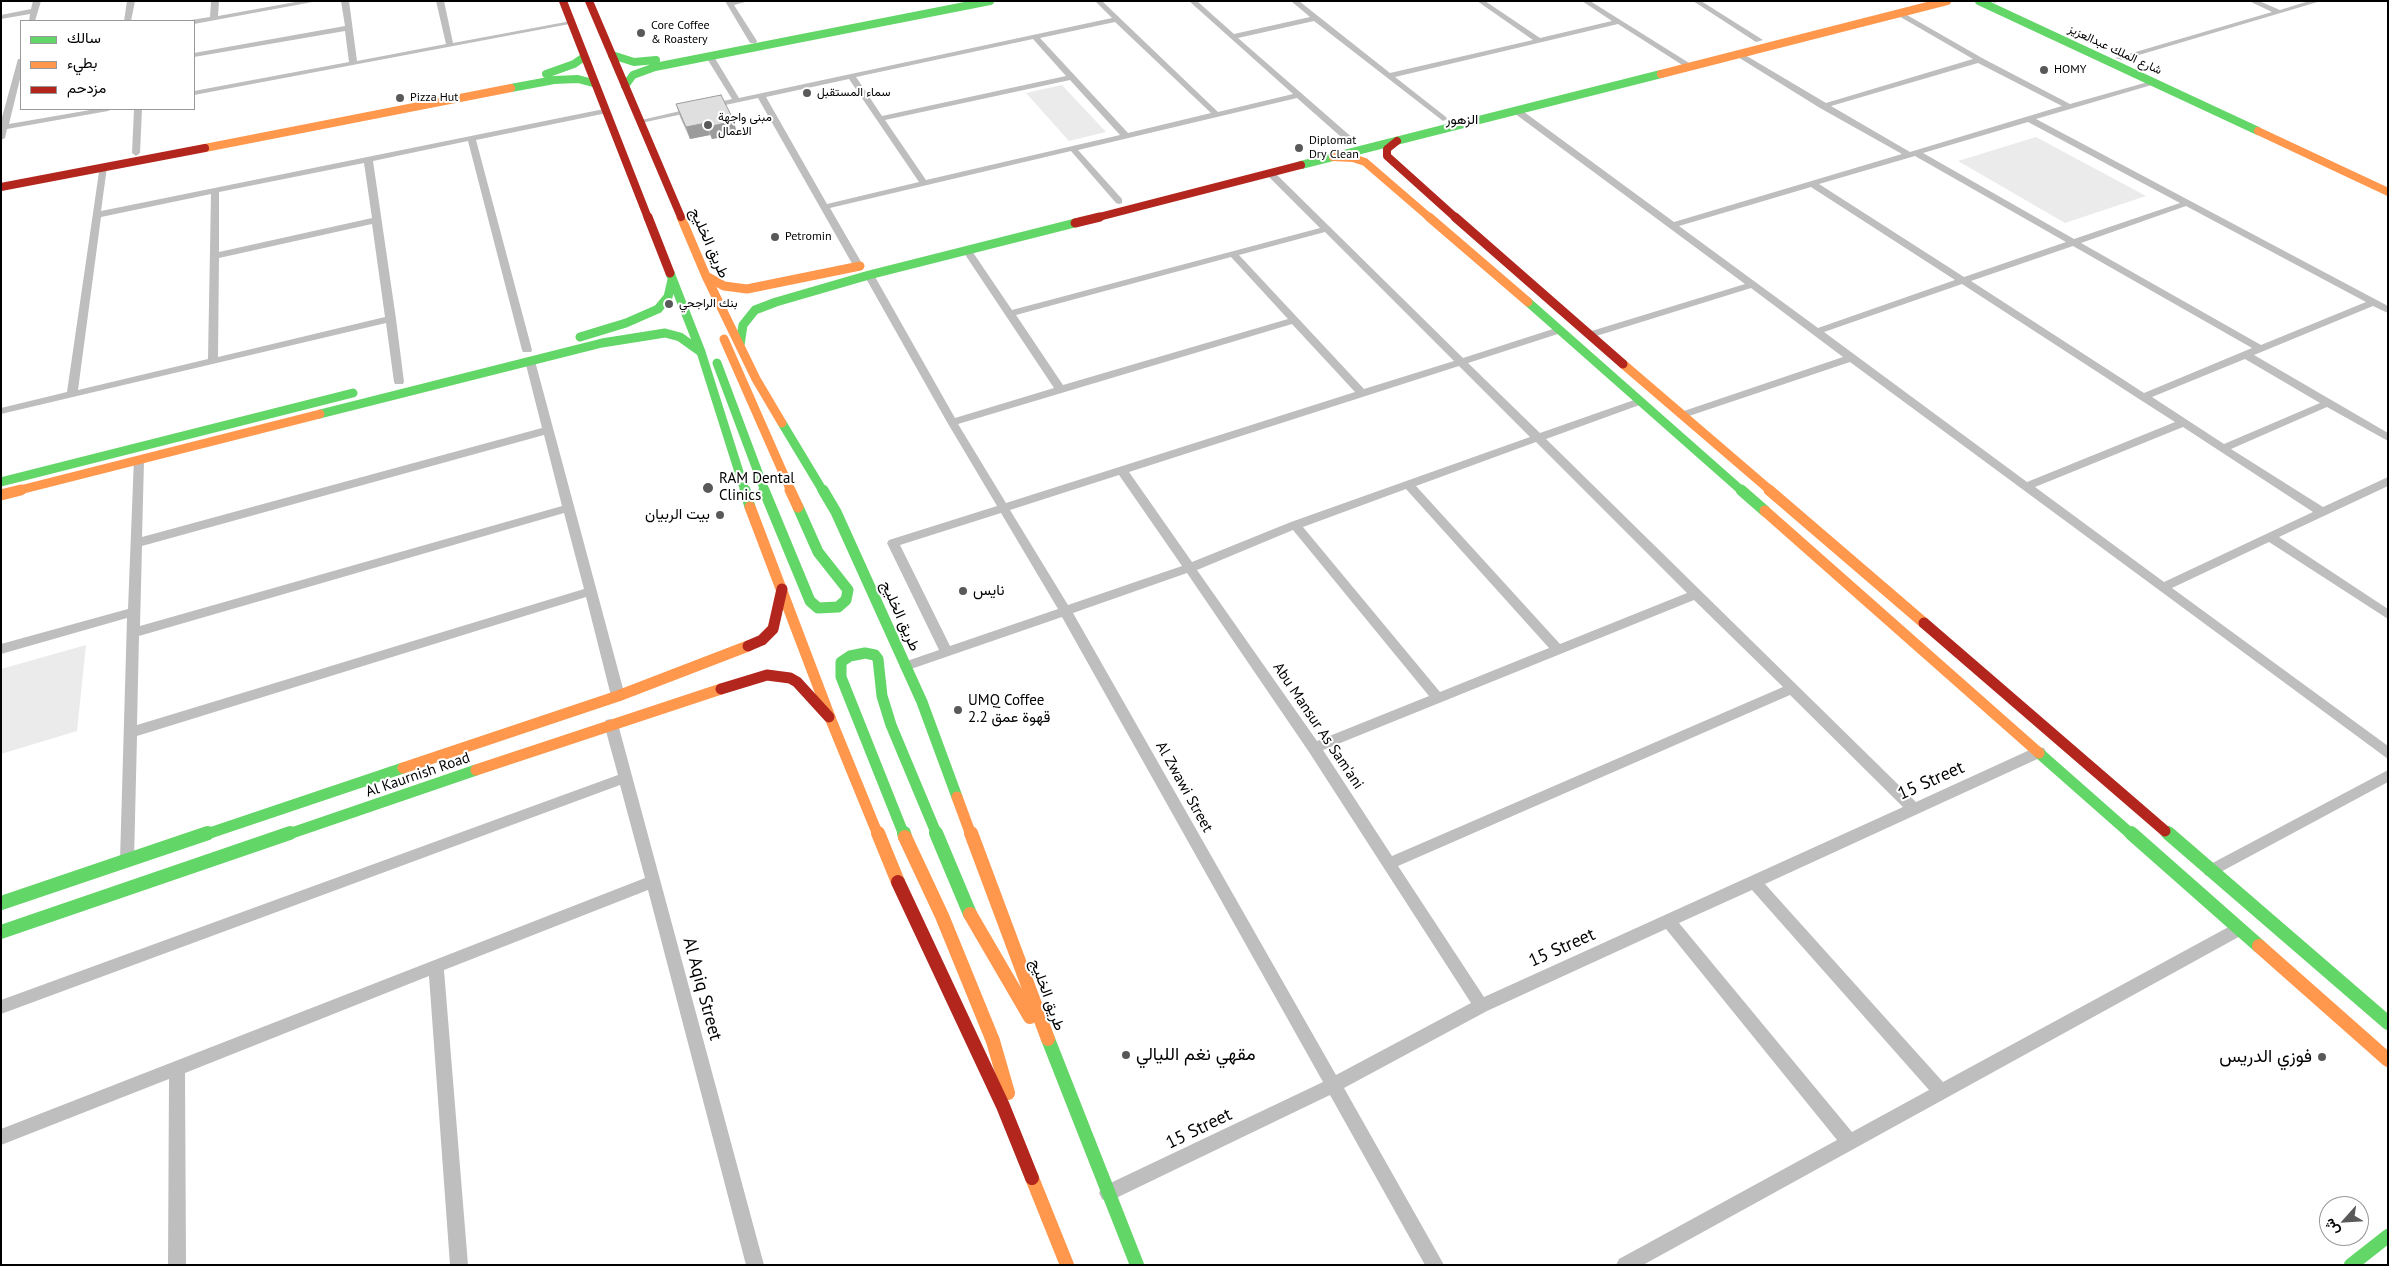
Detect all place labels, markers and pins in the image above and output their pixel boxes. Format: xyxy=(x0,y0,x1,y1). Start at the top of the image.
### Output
place label: Core Coffee & Roastery xyxy=(651,19,710,47)
marker: Core Coffee & Roastery xyxy=(635,27,647,39)
place label: HOMY xyxy=(2054,63,2086,77)
marker: HOMY xyxy=(2038,64,2050,76)
place label: سماء المستقبل xyxy=(817,86,891,100)
marker: سماء المستقبل xyxy=(801,87,813,99)
place label: Pizza Hut xyxy=(410,91,458,105)
marker: Pizza Hut xyxy=(394,92,406,104)
place label: مبنى واجهة الاعمال xyxy=(718,111,772,139)
marker: مبنى واجهة الاعمال xyxy=(702,119,714,131)
place label: Diplomat Dry Clean xyxy=(1309,134,1359,162)
marker: Diplomat Dry Clean xyxy=(1293,142,1305,154)
place label: Petromin xyxy=(785,230,831,244)
marker: Petromin xyxy=(769,231,781,243)
place label: بنك الراجحي xyxy=(679,297,738,311)
marker: بنك الراجحي xyxy=(663,298,675,310)
place label: RAM Dental Clinics xyxy=(719,470,795,505)
marker: RAM Dental Clinics xyxy=(701,481,715,495)
place label: بيت الربيان xyxy=(645,506,710,524)
marker: بيت الربيان xyxy=(714,509,726,521)
place label: نايس xyxy=(973,582,1004,600)
marker: نايس xyxy=(957,585,969,597)
place label: UMQ Coffee 2.2 قهوة عمق xyxy=(968,692,1050,727)
marker: UMQ Coffee 2.2 قهوة عمق xyxy=(952,704,964,716)
place label: مقهي نغم الليالي xyxy=(1136,1044,1256,1066)
place label: فوزي الدريس xyxy=(2219,1046,2312,1068)
marker: مقهي نغم الليالي xyxy=(1120,1049,1132,1061)
marker: فوزي الدريس xyxy=(2316,1051,2328,1063)

